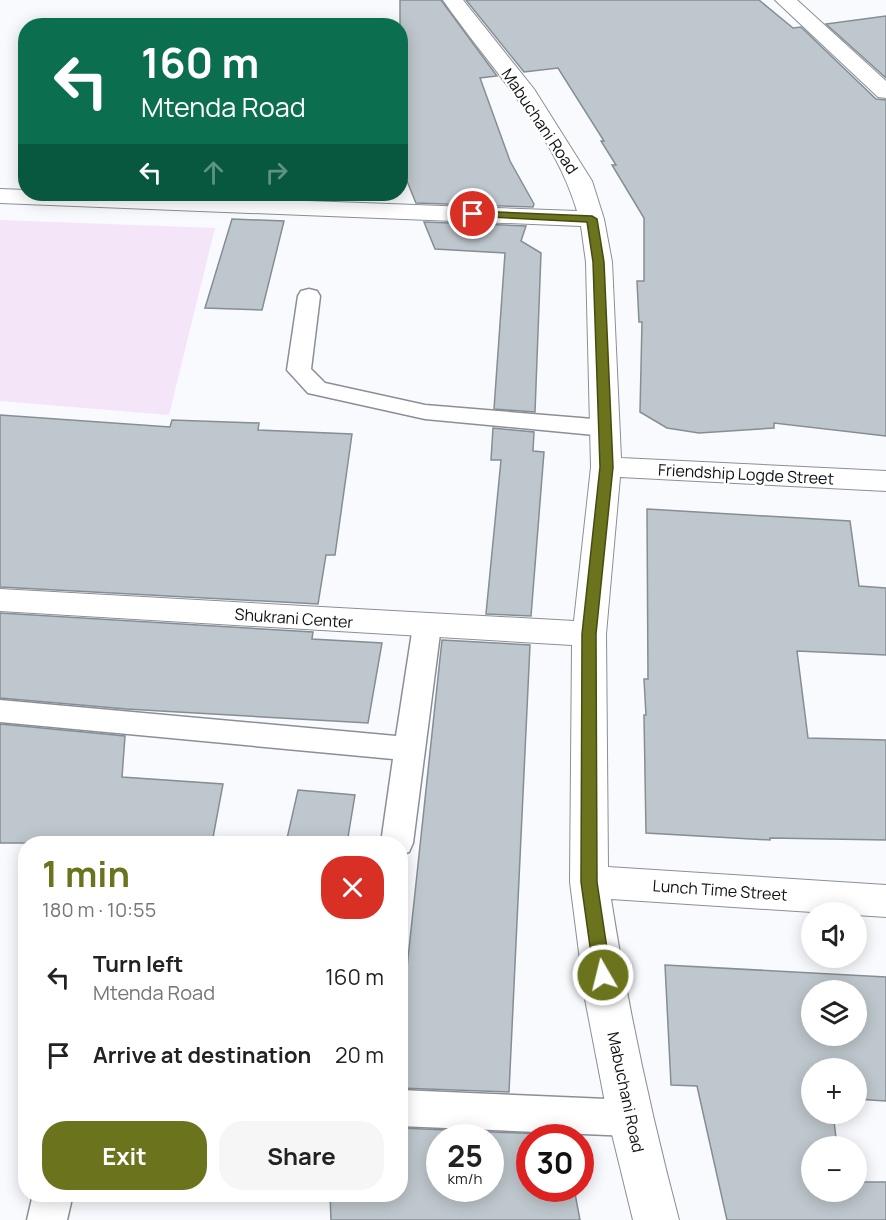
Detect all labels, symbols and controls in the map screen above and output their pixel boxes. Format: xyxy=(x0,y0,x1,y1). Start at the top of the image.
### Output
text: 160 m xyxy=(141,33,259,91)
icon: left xyxy=(42,42,120,120)
street label: Mabuchani Road xyxy=(497,64,583,178)
text: Mtenda Road xyxy=(141,88,306,125)
icon: left xyxy=(134,156,167,189)
icon: ahead xyxy=(197,156,230,189)
icon: right xyxy=(260,156,293,189)
pin xyxy=(447,188,498,239)
icon: arrive xyxy=(456,197,489,230)
street label: Friendship Logde Street xyxy=(658,458,834,490)
street label: Shukrani Center xyxy=(234,603,354,633)
text: 1 min xyxy=(42,849,130,898)
button: close xyxy=(321,856,384,919)
street label: Lunch Time Street xyxy=(652,874,788,906)
text: 180 m · 10:55 xyxy=(42,896,156,923)
map controls xyxy=(801,902,867,1202)
button: sound xyxy=(801,902,867,968)
position arrow xyxy=(571,943,635,1007)
text: Turn left xyxy=(93,949,183,979)
icon: left xyxy=(42,961,75,994)
text: 160 m xyxy=(325,962,384,992)
text: Mtenda Road xyxy=(93,979,215,1006)
button: layers xyxy=(801,980,867,1046)
street label: Mabuchani Road xyxy=(602,1030,650,1154)
icon: arrive xyxy=(42,1039,75,1072)
text: Arrive at destination xyxy=(93,1040,311,1070)
text: 20 m xyxy=(335,1040,384,1070)
button: + xyxy=(801,1058,867,1124)
button: Exit xyxy=(42,1121,207,1190)
button: Share xyxy=(219,1121,384,1190)
speed limit sign: 30 xyxy=(516,1124,594,1202)
text: 25 xyxy=(447,1135,483,1176)
button: − xyxy=(801,1136,867,1202)
text: km/h xyxy=(448,1168,482,1189)

